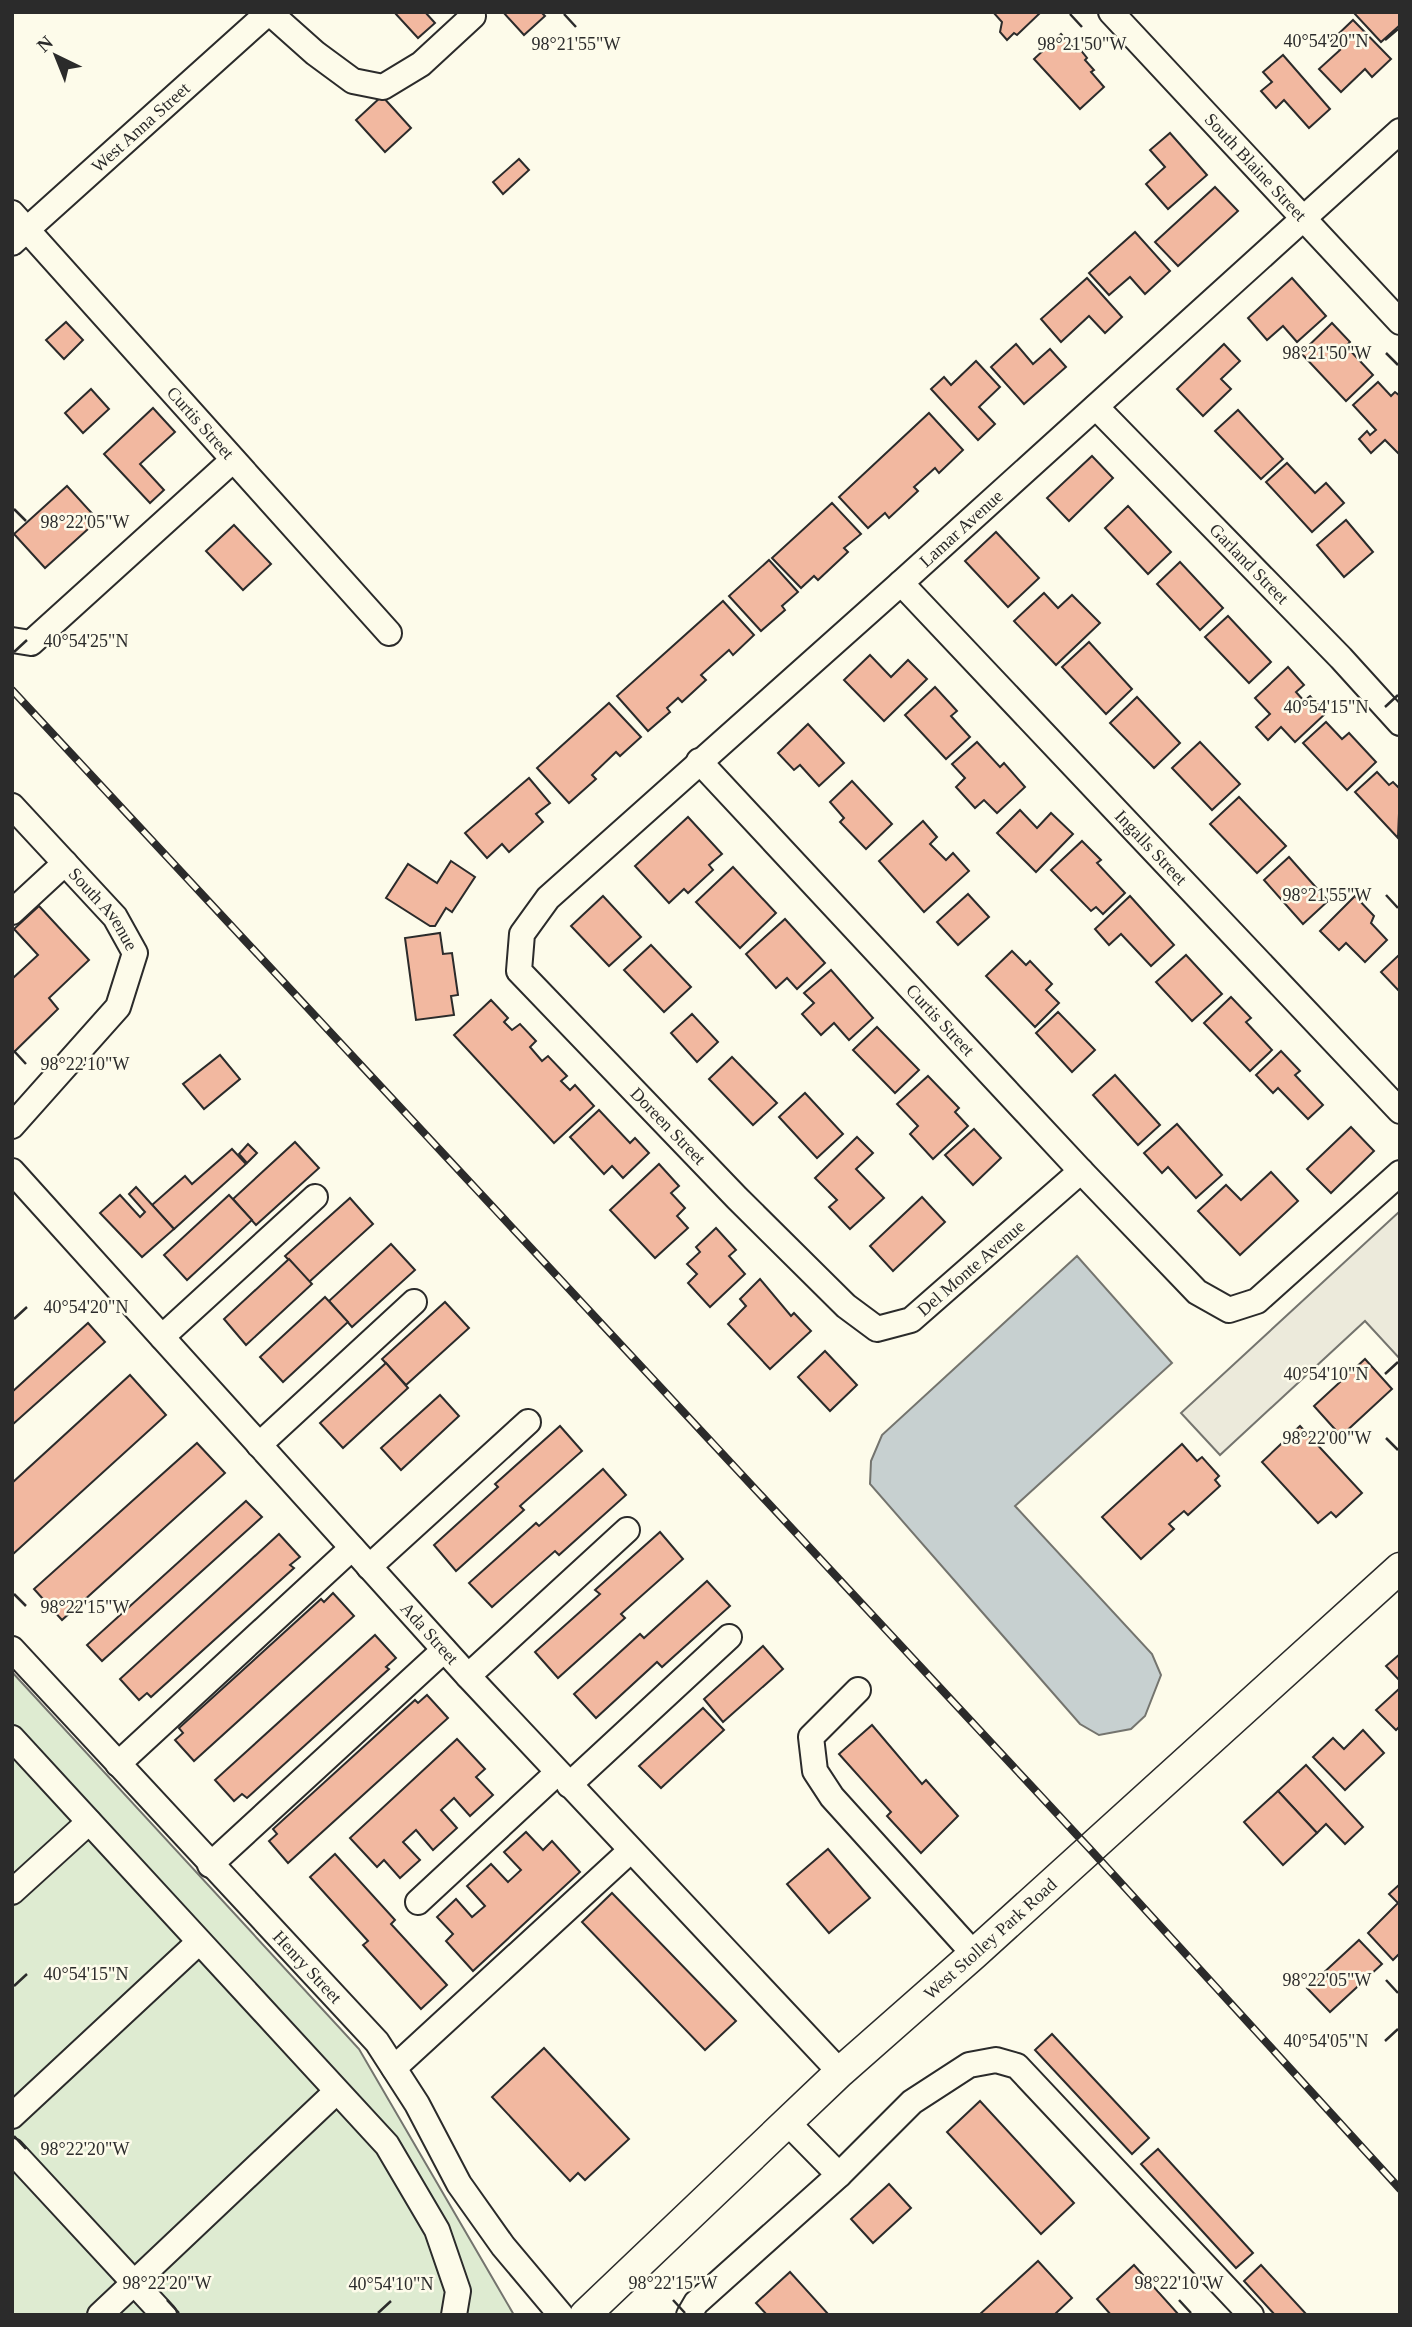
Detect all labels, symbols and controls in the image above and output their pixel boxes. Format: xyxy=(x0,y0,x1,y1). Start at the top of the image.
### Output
north arrow xyxy=(21,21,91,91)
text: N xyxy=(33,31,57,56)
text: 40°54'20"N xyxy=(1284,31,1368,51)
text: 98°21'55"W xyxy=(532,34,620,54)
text: 98°21'50"W xyxy=(1038,34,1126,54)
street label: West Anna Street xyxy=(88,78,194,176)
street label: South Blaine Street xyxy=(1200,109,1311,225)
text: 98°21'50"W xyxy=(1283,343,1371,363)
street label: Curtis Street xyxy=(163,382,238,463)
street label: Lamar Avenue xyxy=(916,486,1007,571)
text: 98°22'05"W xyxy=(41,512,129,532)
street label: Garland Street xyxy=(1205,519,1293,608)
text: 40°54'25"N xyxy=(44,631,128,651)
text: 40°54'15"N xyxy=(1284,697,1368,717)
street label: Ingalls Street xyxy=(1111,806,1191,889)
street label: South Avenue xyxy=(64,864,142,954)
text: 98°21'55"W xyxy=(1283,885,1371,905)
street label: Curtis Street xyxy=(902,980,979,1060)
text: 98°22'10"W xyxy=(41,1054,129,1074)
street label: Doreen Street xyxy=(626,1083,710,1169)
street label: Del Monte Avenue xyxy=(913,1216,1029,1320)
text: 40°54'20"N xyxy=(44,1297,128,1317)
text: 40°54'10"N xyxy=(1284,1364,1368,1384)
text: 98°22'00"W xyxy=(1283,1428,1371,1448)
text: 98°22'15"W xyxy=(41,1597,129,1617)
street label: Ada Street xyxy=(396,1598,463,1668)
street label: West Stolley Park Road xyxy=(920,1874,1061,2003)
street label: Henry Street xyxy=(269,1927,346,2007)
text: 40°54'15"N xyxy=(44,1964,128,1984)
text: 98°22'05"W xyxy=(1283,1970,1371,1990)
text: 40°54'05"N xyxy=(1284,2031,1368,2051)
text: 98°22'20"W xyxy=(41,2139,129,2159)
text: 98°22'20"W xyxy=(123,2273,211,2293)
text: 98°22'15"W xyxy=(629,2273,717,2293)
text: 98°22'10"W xyxy=(1135,2273,1223,2293)
text: 40°54'10"N xyxy=(349,2274,433,2294)

